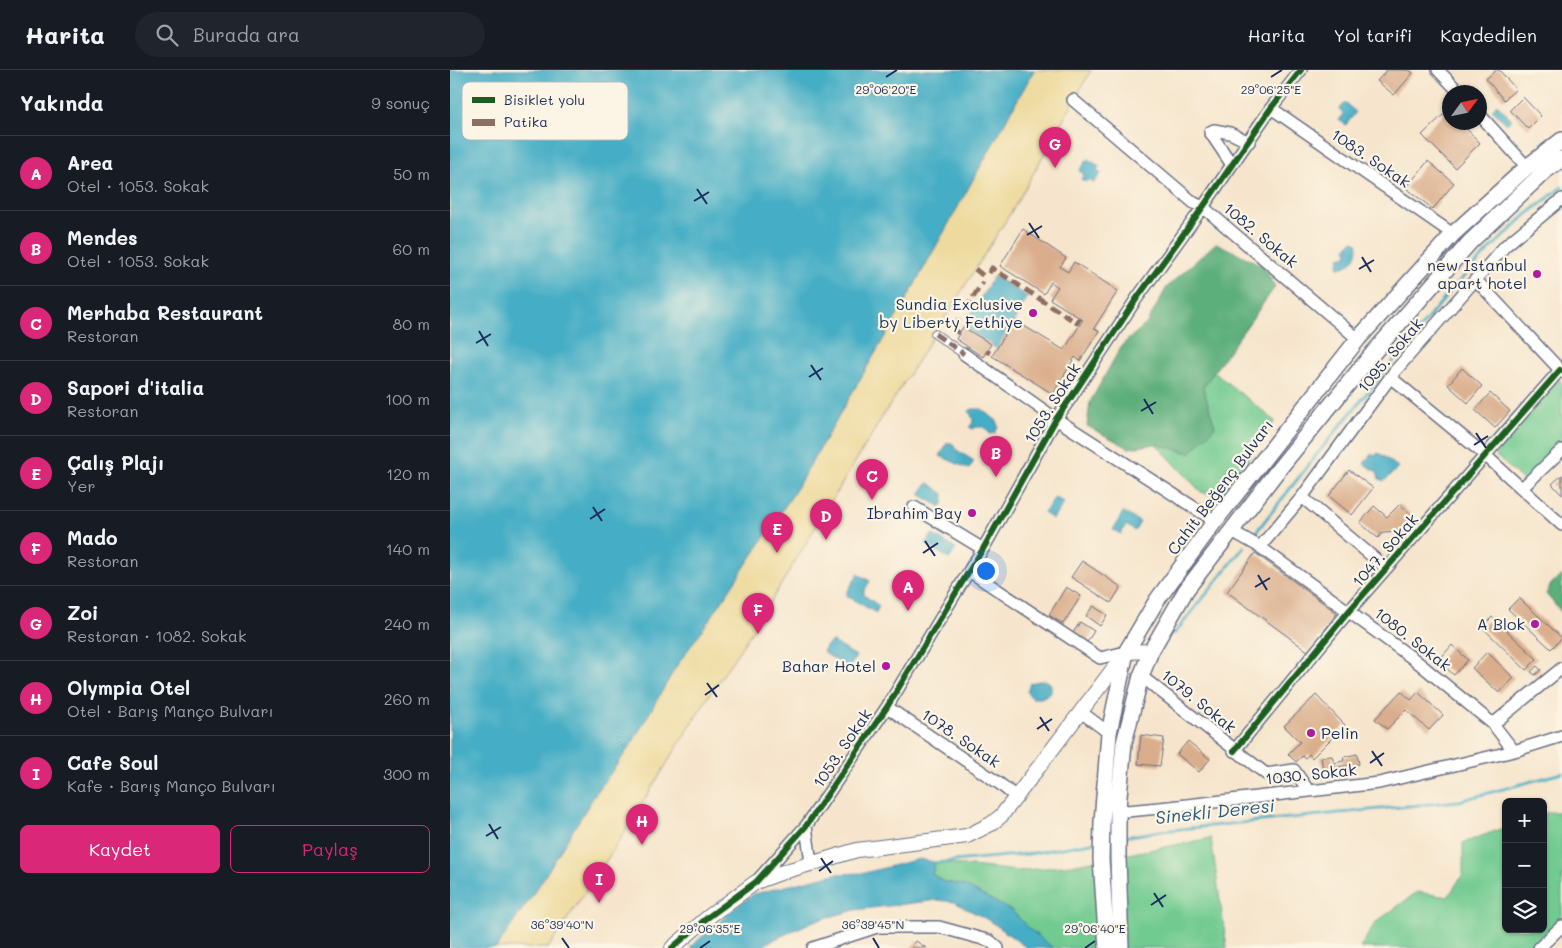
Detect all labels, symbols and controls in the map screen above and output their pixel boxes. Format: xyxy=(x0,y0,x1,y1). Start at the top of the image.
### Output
search box xyxy=(135,12,485,57)
text: Harita xyxy=(25,19,105,50)
icon: search xyxy=(153,21,181,49)
text: Burada ara xyxy=(193,22,300,47)
text: Harita xyxy=(1248,23,1305,47)
text: Yol tarifi xyxy=(1333,23,1412,47)
text: Kaydedilen xyxy=(1440,23,1537,47)
text: 29°06'20"E xyxy=(856,81,917,97)
text: 29°06'25"E xyxy=(1241,81,1301,97)
legend xyxy=(462,82,628,140)
north arrow xyxy=(1442,85,1487,130)
text: Yakında xyxy=(20,89,104,116)
text: Bisiklet yolu xyxy=(504,90,585,109)
text: 9 sonuç xyxy=(371,92,430,113)
text: Patika xyxy=(504,112,548,131)
street label: 1083. Sokak xyxy=(1328,123,1415,192)
pin: G xyxy=(1039,127,1071,168)
text: Area xyxy=(67,150,113,175)
text: A xyxy=(30,163,42,184)
text: 50 m xyxy=(393,163,430,184)
text: Otel · 1053. Sokak xyxy=(67,175,209,196)
street label: 1082. Sokak xyxy=(1220,197,1303,272)
text: Mendes xyxy=(67,225,138,250)
text: B xyxy=(31,238,41,259)
text: 60 m xyxy=(393,238,430,259)
text: Otel · 1053. Sokak xyxy=(67,250,209,271)
place label: new Istanbul apart hotel xyxy=(1427,254,1527,293)
marker: new Istanbul apart hotel xyxy=(1531,268,1543,280)
place label: Sundia Exclusive by Liberty Fethiye xyxy=(879,293,1023,332)
text: Merhaba Restaurant xyxy=(67,300,263,325)
marker: Sundia Exclusive by Liberty Fethiye xyxy=(1027,307,1039,319)
text: C xyxy=(30,313,42,334)
text: 80 m xyxy=(393,313,430,334)
street label: 1095. Sokak xyxy=(1352,313,1427,396)
text: Restoran xyxy=(67,325,138,346)
street label: 1053. Sokak xyxy=(1019,359,1085,447)
text: Sapori d'italia xyxy=(67,375,204,400)
text: D xyxy=(30,388,42,409)
text: 100 m xyxy=(385,388,430,409)
text: Restoran xyxy=(67,400,138,421)
street label: Cahit Beğenç Bulvarı xyxy=(1162,415,1277,559)
pin: B xyxy=(980,436,1012,477)
text: Çalış Plajı xyxy=(67,450,165,475)
pin: C xyxy=(856,459,888,500)
text: E xyxy=(31,463,41,484)
text: 120 m xyxy=(386,463,430,484)
text: Yer xyxy=(67,475,95,496)
pin: D xyxy=(810,499,842,540)
place label: Ibrahim Bay xyxy=(867,502,962,523)
marker: Ibrahim Bay xyxy=(966,507,978,519)
street label: 1047. Sokak xyxy=(1347,509,1422,591)
pin: E xyxy=(761,512,793,553)
text: Mado xyxy=(67,525,118,550)
text: F xyxy=(31,538,41,559)
text: 140 m xyxy=(386,538,430,559)
text: Restoran xyxy=(67,550,138,571)
your location xyxy=(973,558,999,584)
pin: A xyxy=(892,570,924,611)
pin: F xyxy=(742,593,774,634)
text: Zoi xyxy=(67,600,98,625)
street label: 1080. Sokak xyxy=(1371,602,1456,675)
text: G xyxy=(30,613,42,634)
text: 240 m xyxy=(384,613,430,634)
place label: A Blok xyxy=(1477,613,1525,634)
marker: A Blok xyxy=(1529,618,1541,630)
text: Restoran · 1082. Sokak xyxy=(67,625,246,646)
place label: Bahar Hotel xyxy=(782,655,876,676)
marker: Bahar Hotel xyxy=(880,660,892,672)
street label: 1079. Sokak xyxy=(1157,664,1241,737)
text: Olympia Otel xyxy=(67,675,190,700)
text: H xyxy=(30,688,42,709)
text: 260 m xyxy=(384,688,430,709)
text: Otel · Barış Manço Bulvarı xyxy=(67,700,274,721)
street label: 1078. Sokak xyxy=(918,703,1005,772)
street label: 1053. Sokak xyxy=(807,704,876,791)
place label: Pelin xyxy=(1321,722,1358,743)
marker: Pelin xyxy=(1305,727,1317,739)
text: Cafe Soul xyxy=(67,750,159,775)
street label: 1030. Sokak xyxy=(1264,758,1358,789)
text: I xyxy=(32,763,40,784)
text: 300 m xyxy=(383,763,430,784)
text: Kafe · Barış Manço Bulvarı xyxy=(67,775,276,796)
water label: Sinekli Deresi xyxy=(1154,793,1276,829)
map controls xyxy=(1502,798,1547,933)
button: + xyxy=(1502,798,1547,843)
pin: H xyxy=(626,804,658,845)
button: Kaydet xyxy=(20,825,220,873)
button: Paylaş xyxy=(230,825,430,873)
button: − xyxy=(1502,843,1547,888)
pin: I xyxy=(583,862,615,903)
button: layers xyxy=(1502,888,1547,933)
text: 36°39'40"N xyxy=(530,916,594,932)
text: 36°39'45"N xyxy=(842,916,904,932)
text: 29°06'35"E xyxy=(680,920,741,936)
text: 29°06'40"E xyxy=(1064,920,1126,936)

